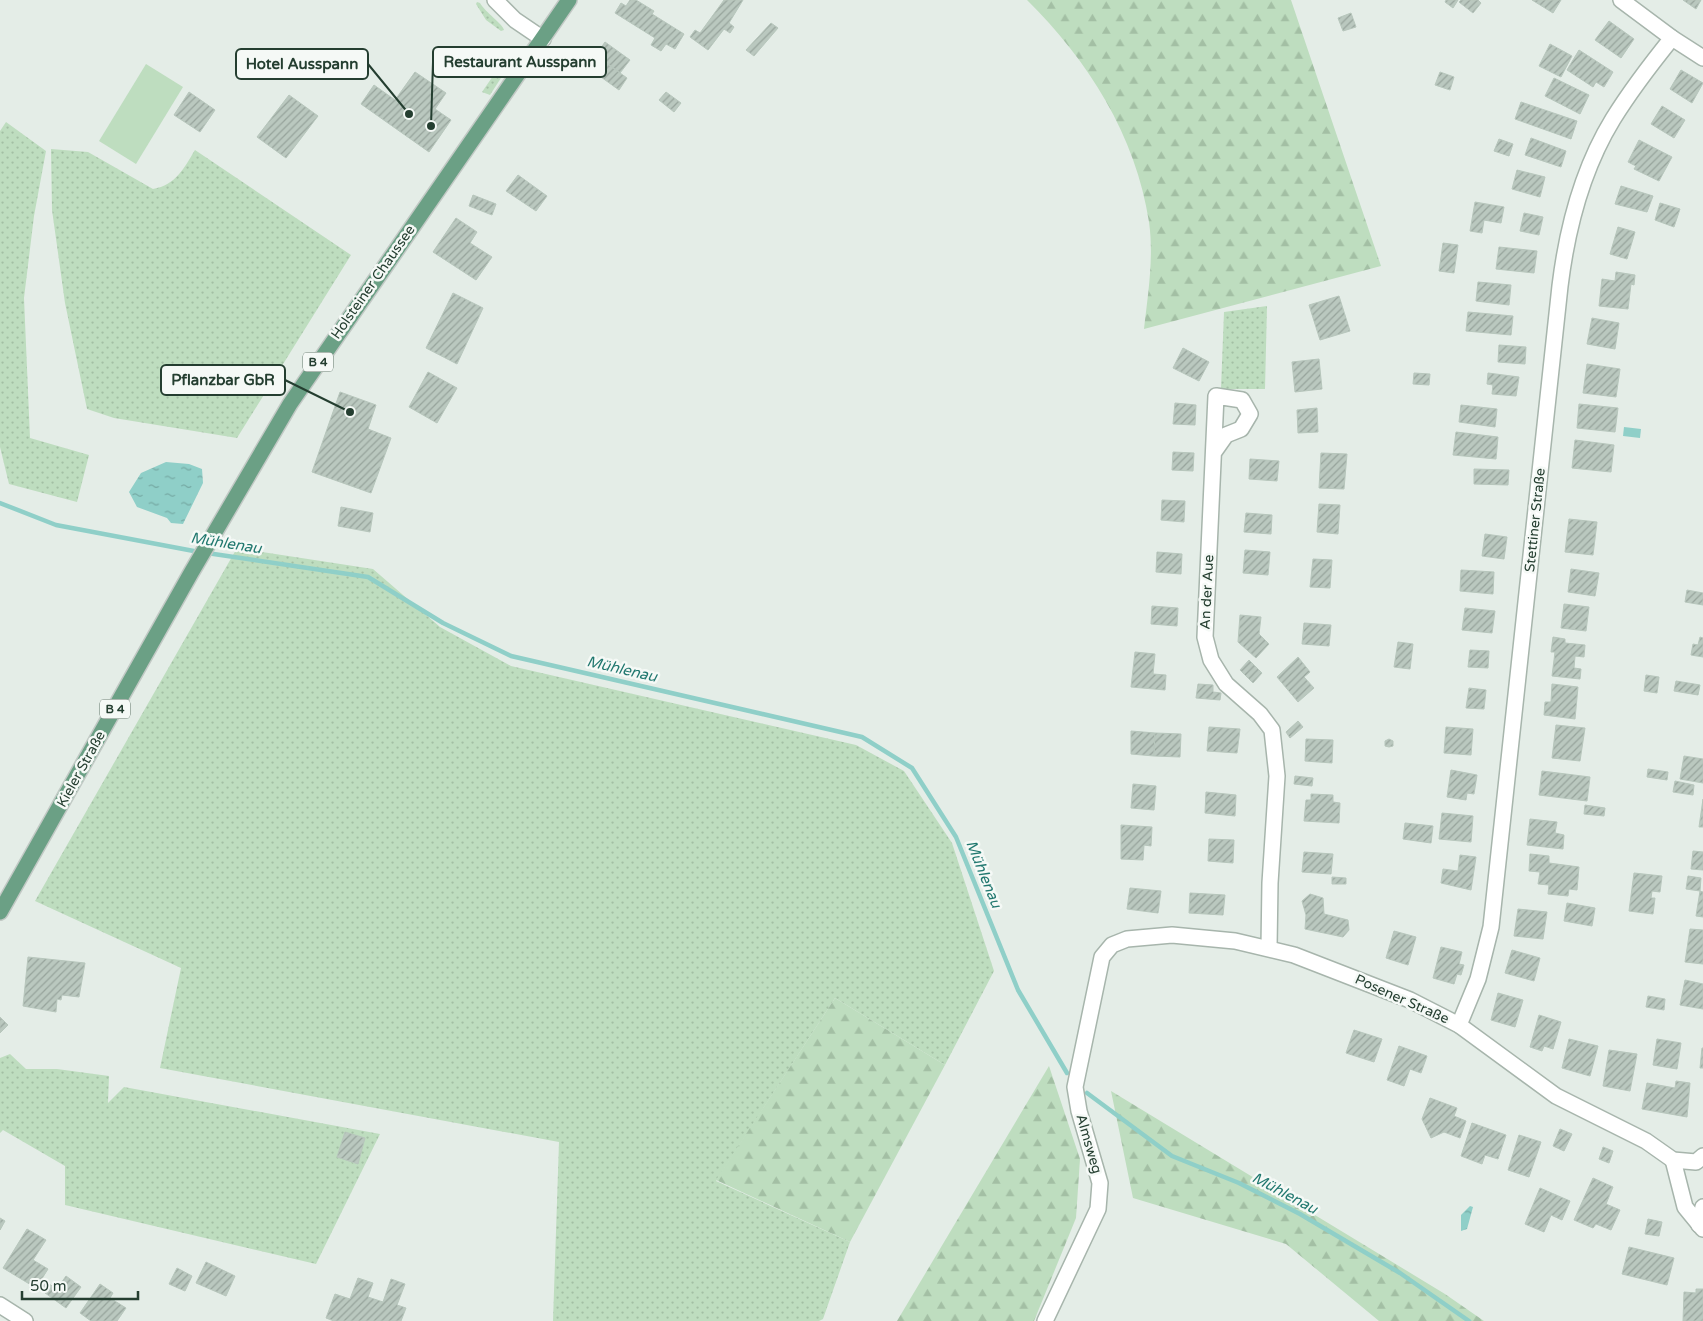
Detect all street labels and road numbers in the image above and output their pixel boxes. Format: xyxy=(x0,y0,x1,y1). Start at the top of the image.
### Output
street label: Holsteiner Chaussee xyxy=(327,222,419,342)
road number: B 4 xyxy=(303,352,333,372)
street label: Stettiner Straße xyxy=(1521,467,1549,573)
street label: An der Aue xyxy=(1197,554,1217,630)
road number: B 4 xyxy=(100,700,130,719)
street label: Kieler Straße xyxy=(53,728,109,810)
street label: Posener Straße xyxy=(1352,971,1452,1027)
street label: Almsweg xyxy=(1072,1112,1106,1176)

